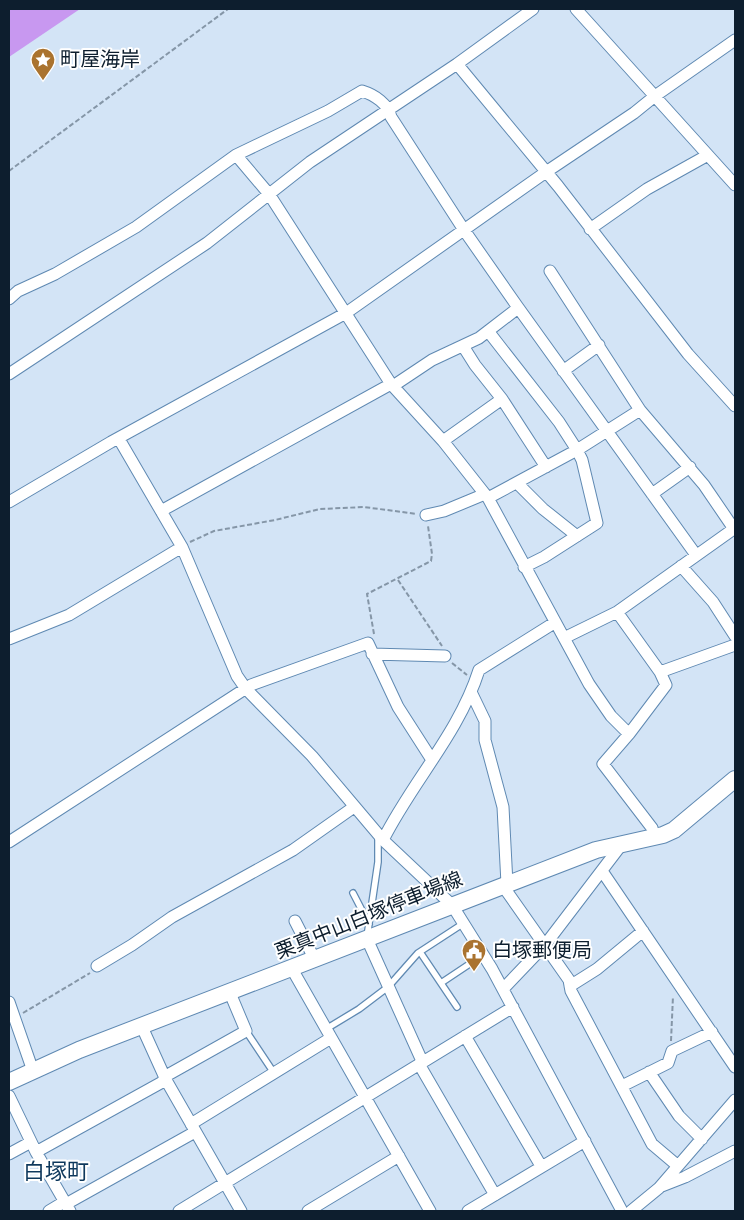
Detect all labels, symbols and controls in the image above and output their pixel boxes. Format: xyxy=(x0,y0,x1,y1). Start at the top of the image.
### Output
place icon: 町屋海岸 xyxy=(30,47,56,81)
place label: 町屋海岸 xyxy=(60,48,140,70)
street label: 栗真中山白塚停車場線 xyxy=(272,867,465,963)
public building icon: 白塚郵便局 xyxy=(461,938,487,972)
place label: 白塚郵便局 xyxy=(492,940,592,961)
district label: 白塚町 xyxy=(23,1160,89,1183)

